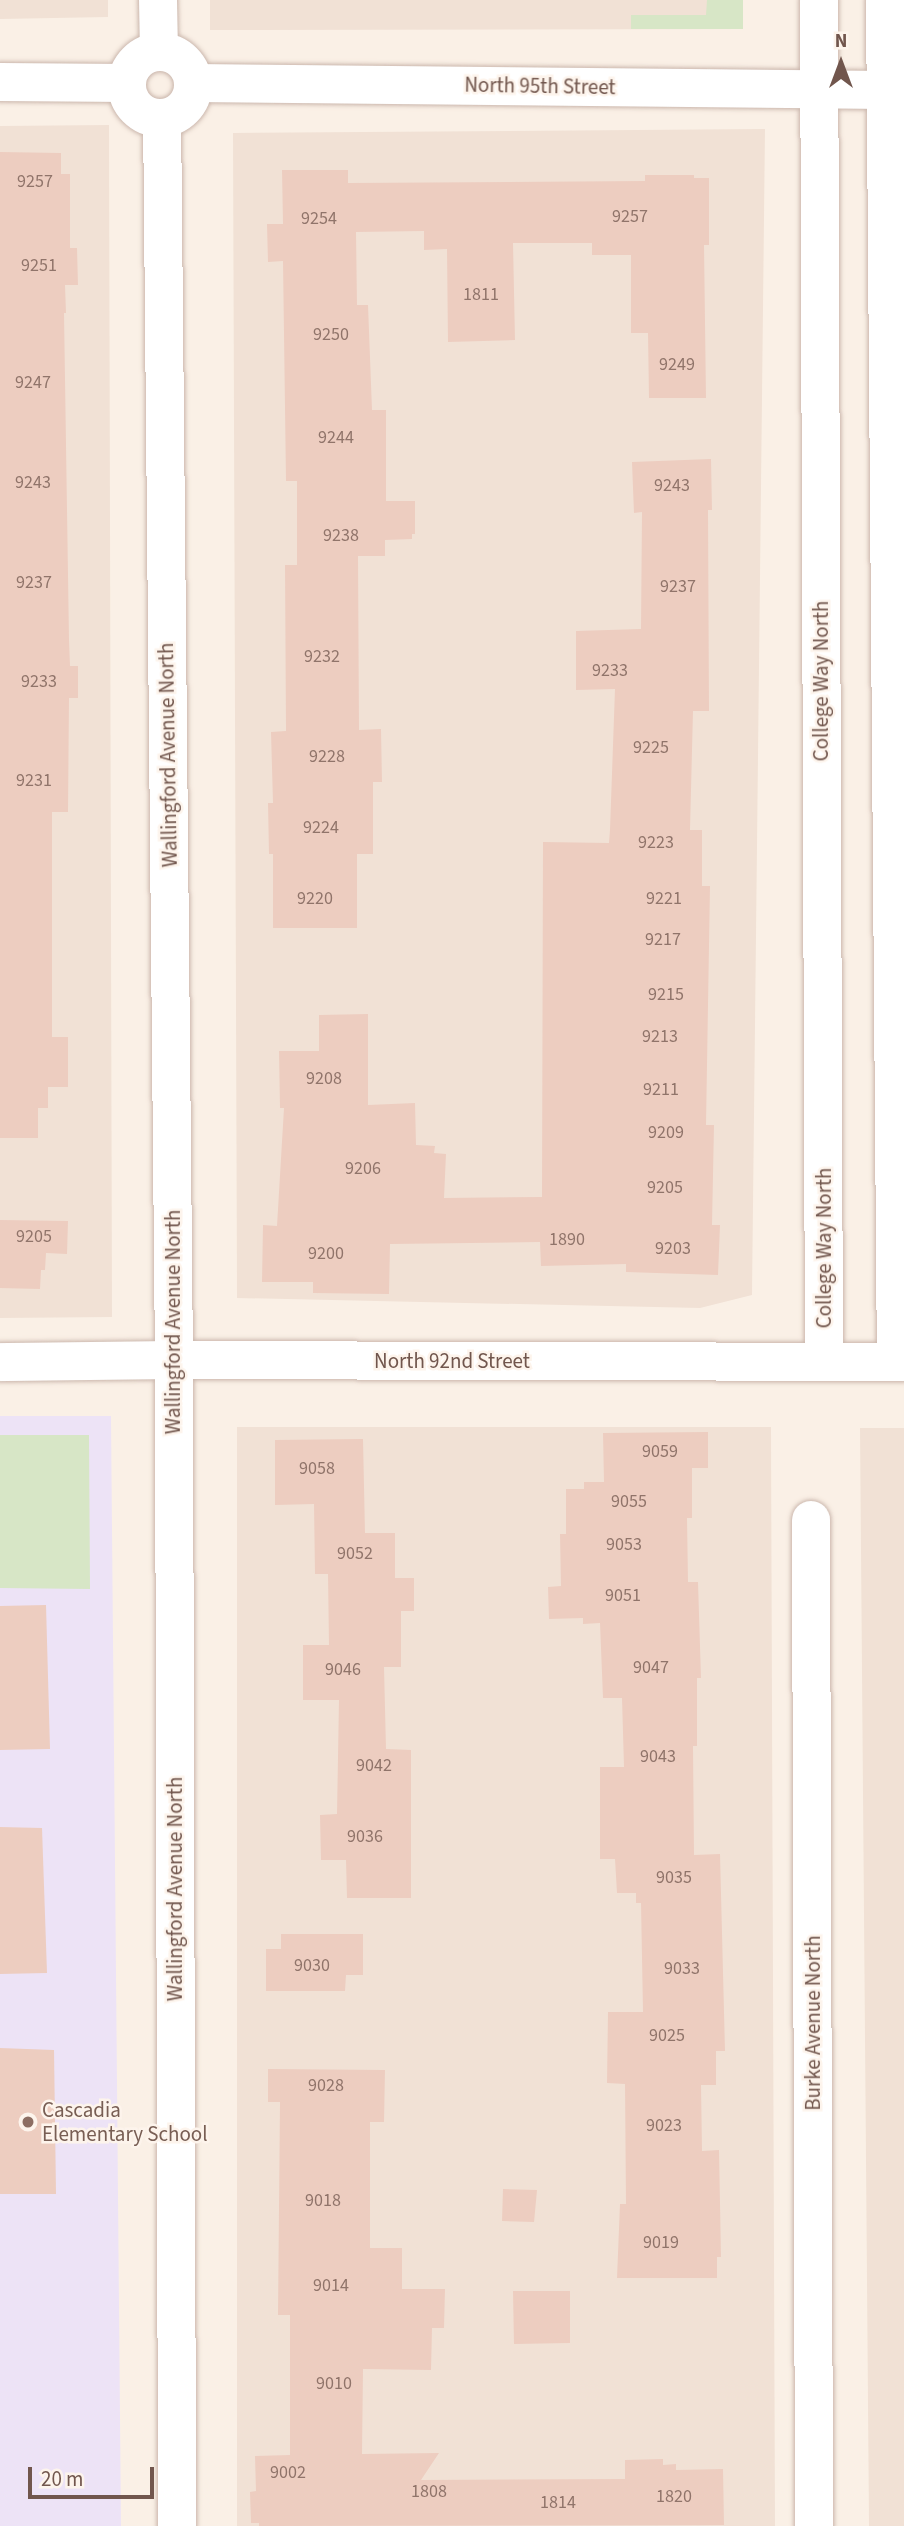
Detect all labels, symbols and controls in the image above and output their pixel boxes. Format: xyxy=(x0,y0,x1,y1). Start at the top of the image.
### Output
north arrow xyxy=(806,28,876,98)
text: N xyxy=(835,28,847,55)
street label: North 95th Street xyxy=(464,72,616,100)
house number: 9257 xyxy=(17,171,53,193)
house number: 9257 xyxy=(612,206,648,228)
house number: 9254 xyxy=(301,208,337,230)
house number: 9251 xyxy=(21,255,57,277)
house number: 1811 xyxy=(463,284,499,306)
house number: 9250 xyxy=(313,324,349,346)
house number: 9249 xyxy=(659,354,695,376)
house number: 9247 xyxy=(15,372,51,394)
house number: 9244 xyxy=(318,427,354,449)
house number: 9243 xyxy=(15,472,51,494)
house number: 9243 xyxy=(654,475,690,497)
house number: 9238 xyxy=(323,525,359,547)
house number: 9237 xyxy=(16,572,52,594)
house number: 9237 xyxy=(660,576,696,598)
street label: College Way North xyxy=(808,601,834,761)
street label: Wallingford Avenue North xyxy=(153,642,183,868)
house number: 9232 xyxy=(304,646,340,668)
house number: 9233 xyxy=(592,660,628,682)
house number: 9233 xyxy=(21,671,57,693)
house number: 9225 xyxy=(633,737,669,759)
house number: 9228 xyxy=(309,746,345,768)
house number: 9231 xyxy=(16,770,52,792)
house number: 9224 xyxy=(303,817,339,839)
house number: 9223 xyxy=(638,832,674,854)
house number: 9220 xyxy=(297,888,333,910)
house number: 9221 xyxy=(646,888,682,910)
house number: 9217 xyxy=(645,929,681,951)
house number: 9215 xyxy=(648,984,684,1006)
house number: 9213 xyxy=(642,1026,678,1048)
house number: 9208 xyxy=(306,1068,342,1090)
house number: 9211 xyxy=(643,1079,679,1101)
house number: 9209 xyxy=(648,1122,684,1144)
house number: 9206 xyxy=(345,1158,381,1180)
street label: College Way North xyxy=(811,1168,837,1328)
house number: 9205 xyxy=(647,1177,683,1199)
street label: Wallingford Avenue North xyxy=(160,1210,186,1434)
house number: 9205 xyxy=(16,1226,52,1248)
house number: 1890 xyxy=(549,1229,585,1251)
house number: 9203 xyxy=(655,1238,691,1260)
house number: 9200 xyxy=(308,1243,344,1265)
street label: North 92nd Street xyxy=(374,1348,530,1374)
house number: 9059 xyxy=(642,1441,678,1463)
house number: 9058 xyxy=(299,1458,335,1480)
house number: 9055 xyxy=(611,1491,647,1513)
house number: 9053 xyxy=(606,1534,642,1556)
house number: 9052 xyxy=(337,1543,373,1565)
house number: 9051 xyxy=(605,1585,641,1607)
house number: 9047 xyxy=(633,1657,669,1679)
house number: 9046 xyxy=(325,1659,361,1681)
house number: 9043 xyxy=(640,1746,676,1768)
house number: 9042 xyxy=(356,1755,392,1777)
street label: Wallingford Avenue North xyxy=(162,1777,188,2001)
house number: 9036 xyxy=(347,1826,383,1848)
house number: 9035 xyxy=(656,1867,692,1889)
street label: Burke Avenue North xyxy=(800,1935,826,2111)
house number: 9030 xyxy=(294,1955,330,1977)
house number: 9033 xyxy=(664,1958,700,1980)
house number: 9025 xyxy=(649,2025,685,2047)
house number: 9028 xyxy=(308,2075,344,2097)
place label: Cascadia Elementary School xyxy=(42,2097,208,2147)
marker: Cascadia Elementary School xyxy=(20,2114,36,2130)
house number: 9023 xyxy=(646,2115,682,2137)
house number: 9018 xyxy=(305,2190,341,2212)
house number: 9019 xyxy=(643,2232,679,2254)
house number: 9014 xyxy=(313,2275,349,2297)
house number: 9010 xyxy=(316,2373,352,2395)
scale bar xyxy=(32,2452,158,2496)
house number: 9002 xyxy=(270,2462,306,2484)
text: 20 m xyxy=(41,2464,83,2494)
house number: 1808 xyxy=(411,2481,447,2503)
house number: 1820 xyxy=(656,2486,692,2508)
house number: 1814 xyxy=(540,2492,576,2514)

